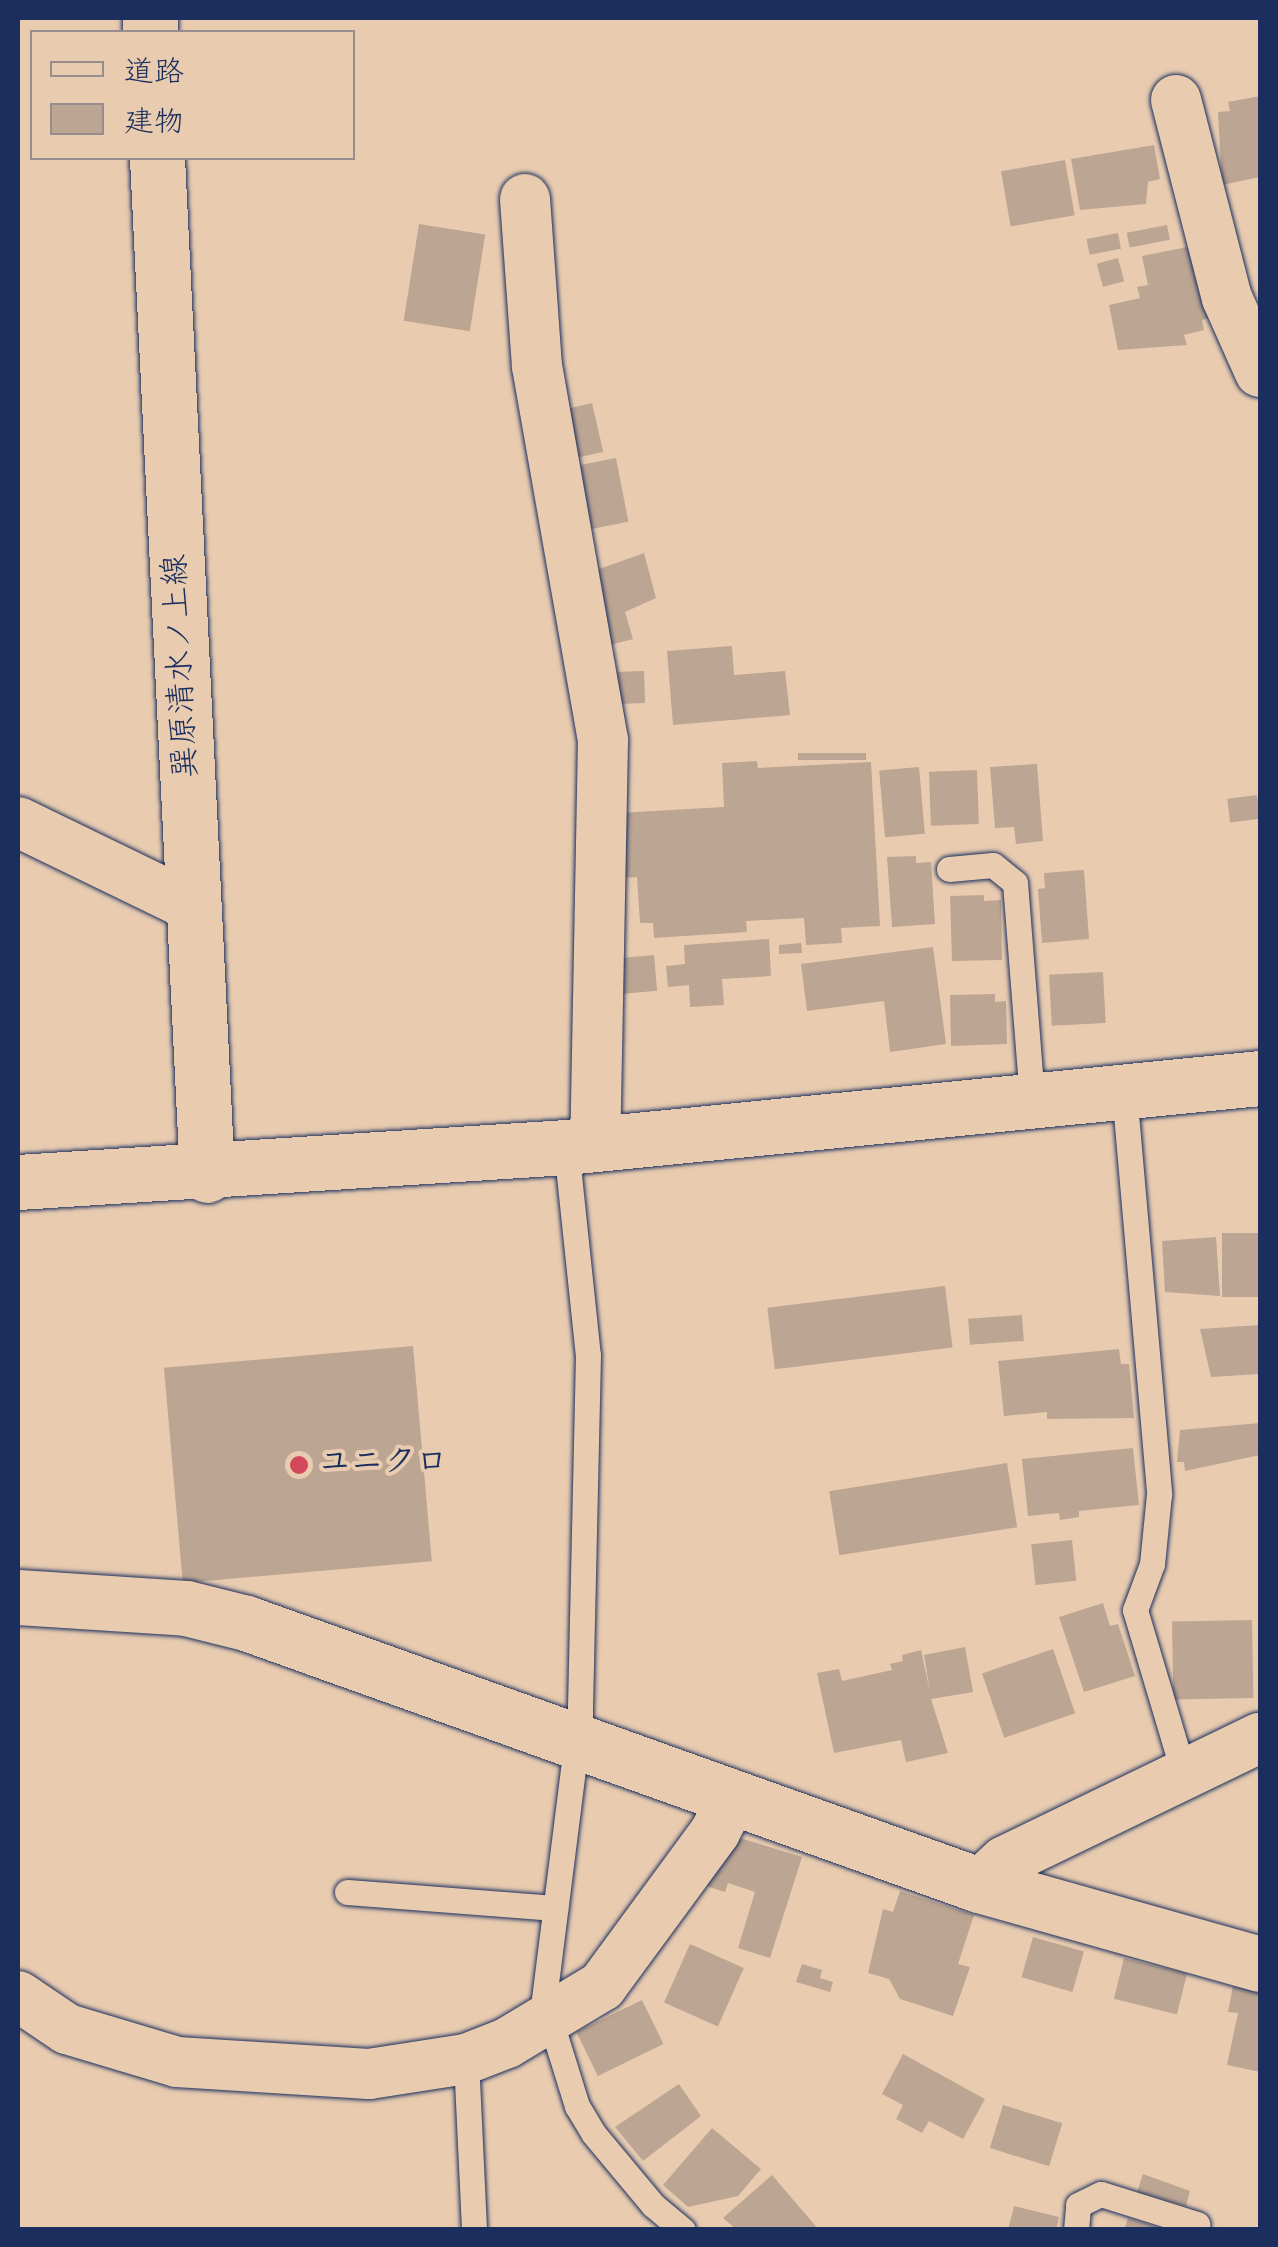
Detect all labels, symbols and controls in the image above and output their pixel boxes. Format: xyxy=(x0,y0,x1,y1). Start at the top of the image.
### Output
legend xyxy=(30,30,355,160)
text: 道路 xyxy=(124,58,184,93)
text: 建物 xyxy=(124,108,184,143)
street label: 巽原清水ノ上線 xyxy=(159,553,209,779)
place label: ユニクロ xyxy=(319,1446,447,1484)
marker: ユニクロ xyxy=(288,1454,310,1476)

